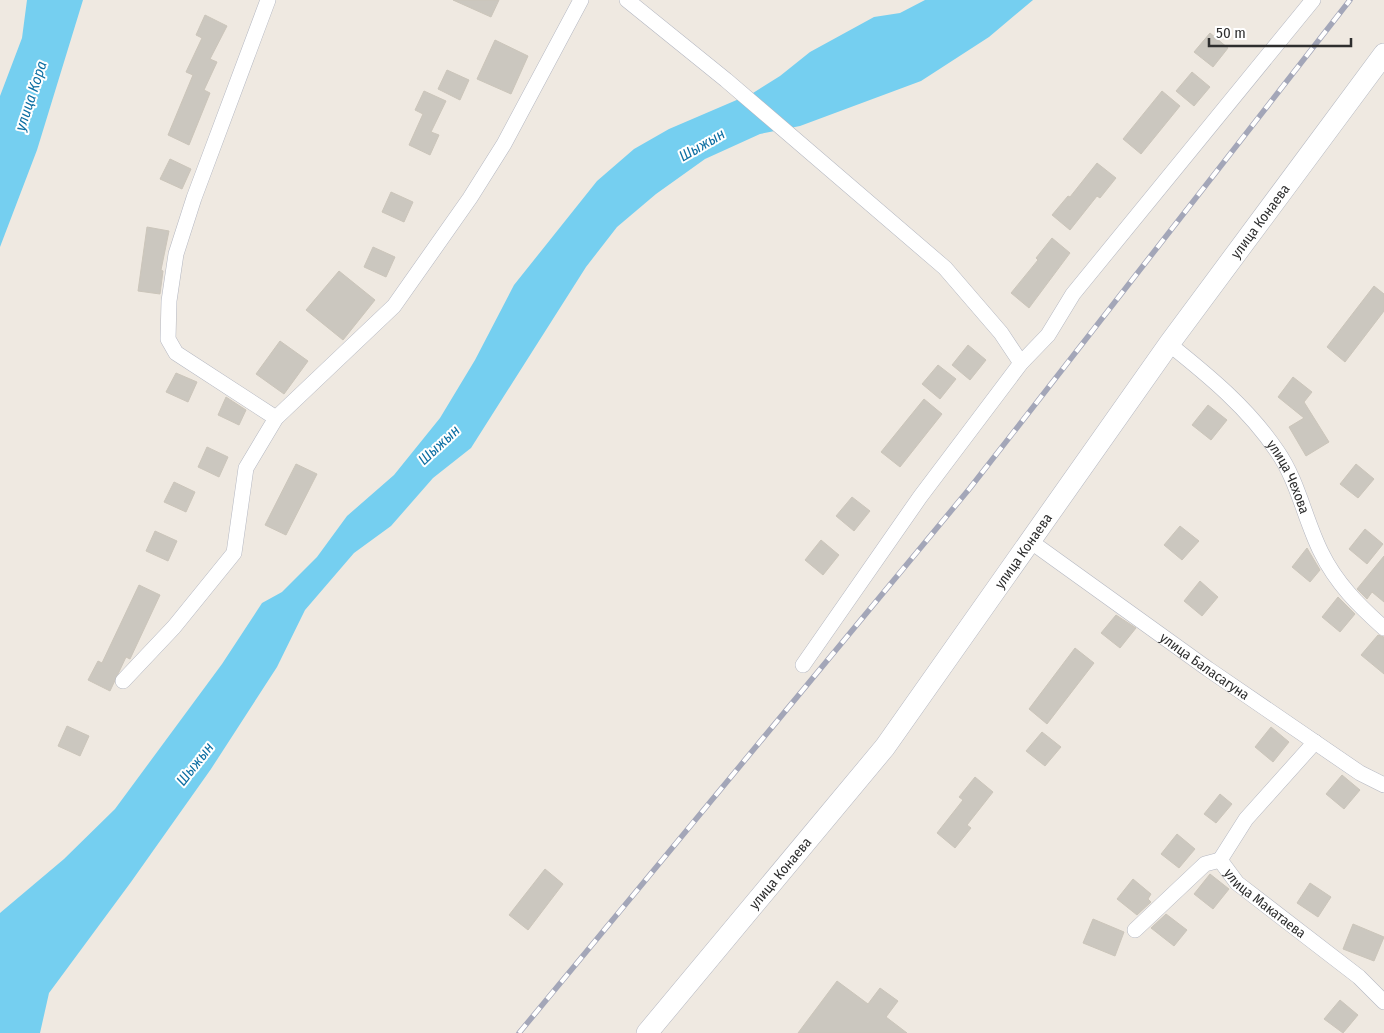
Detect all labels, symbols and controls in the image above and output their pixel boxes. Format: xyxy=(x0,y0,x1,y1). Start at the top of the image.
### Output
scale bar xyxy=(1209,15,1352,47)
text: 50 m xyxy=(1216,24,1246,42)
water label: улица Кора xyxy=(11,59,51,134)
water label: Шыжын xyxy=(676,125,728,165)
street label: улица Конаева xyxy=(1227,181,1293,262)
water label: Шыжын xyxy=(415,421,463,469)
street label: улица Чехова xyxy=(1263,436,1313,516)
street label: улица Конаева xyxy=(991,510,1056,592)
street label: улица Баласагуна xyxy=(1157,629,1253,703)
water label: Шыжын xyxy=(172,739,218,789)
street label: улица Конаева xyxy=(745,834,815,912)
street label: улица Макатаева xyxy=(1221,865,1310,942)

